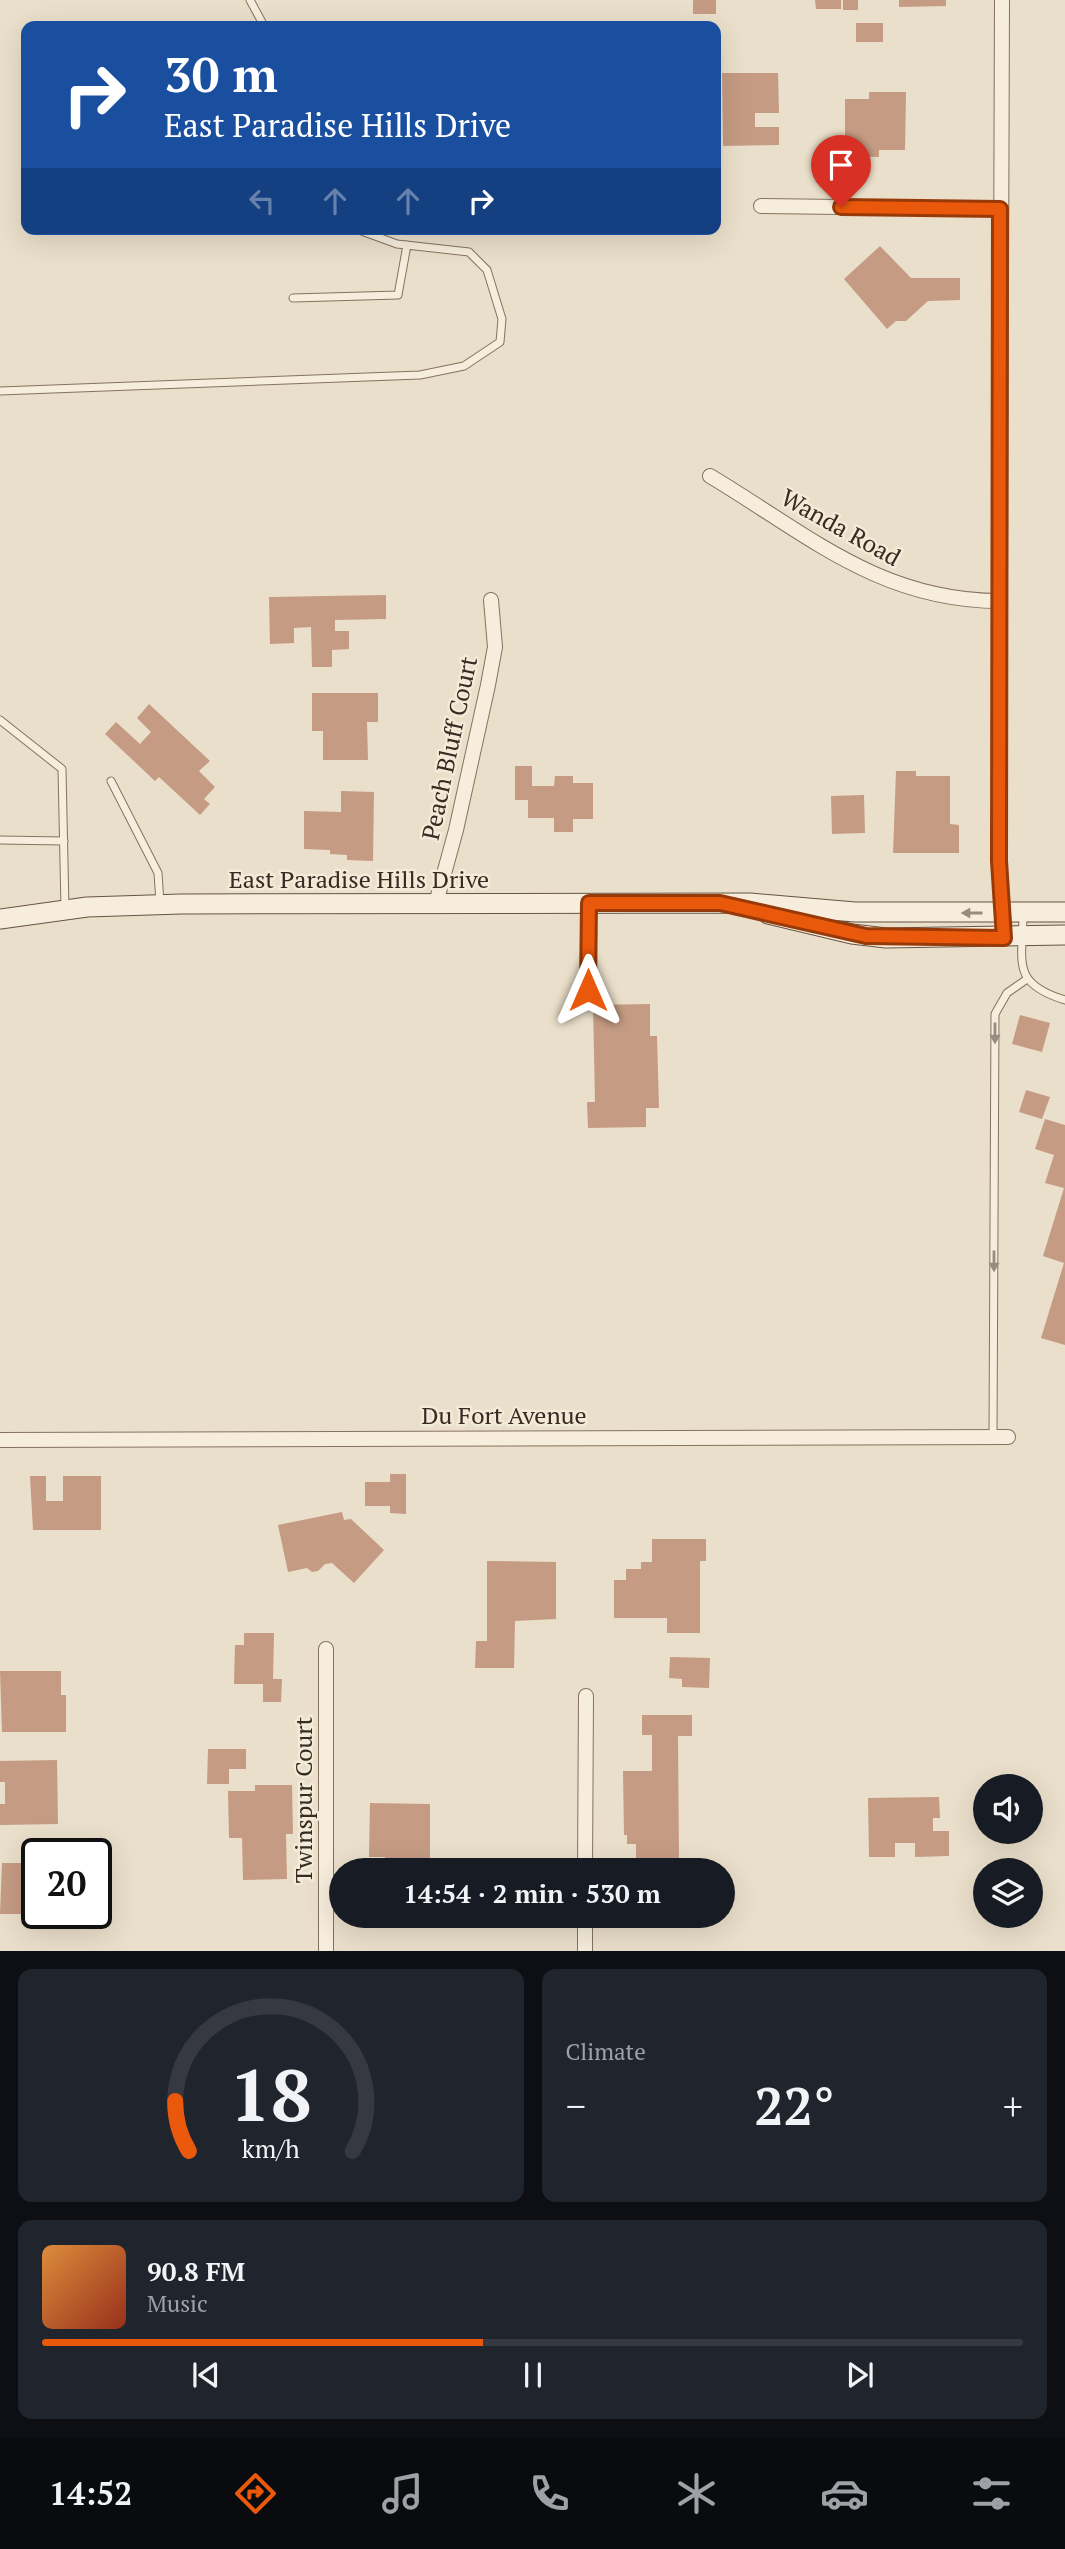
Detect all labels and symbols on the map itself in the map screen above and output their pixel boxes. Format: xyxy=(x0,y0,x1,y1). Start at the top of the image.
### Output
pin xyxy=(811,135,871,207)
street label: Wanda Road xyxy=(775,481,907,573)
street label: Peach Bluff Court xyxy=(414,653,484,843)
street label: East Paradise Hills Drive xyxy=(229,863,489,895)
one-way arrow xyxy=(961,907,983,919)
position arrow xyxy=(551,953,625,1027)
one-way arrow xyxy=(989,1022,1001,1044)
one-way arrow xyxy=(988,1250,1000,1272)
street label: Du Fort Avenue xyxy=(422,1399,587,1431)
street label: Twinspur Court xyxy=(287,1717,319,1883)
speed limit sign: 20 xyxy=(21,1838,112,1929)

